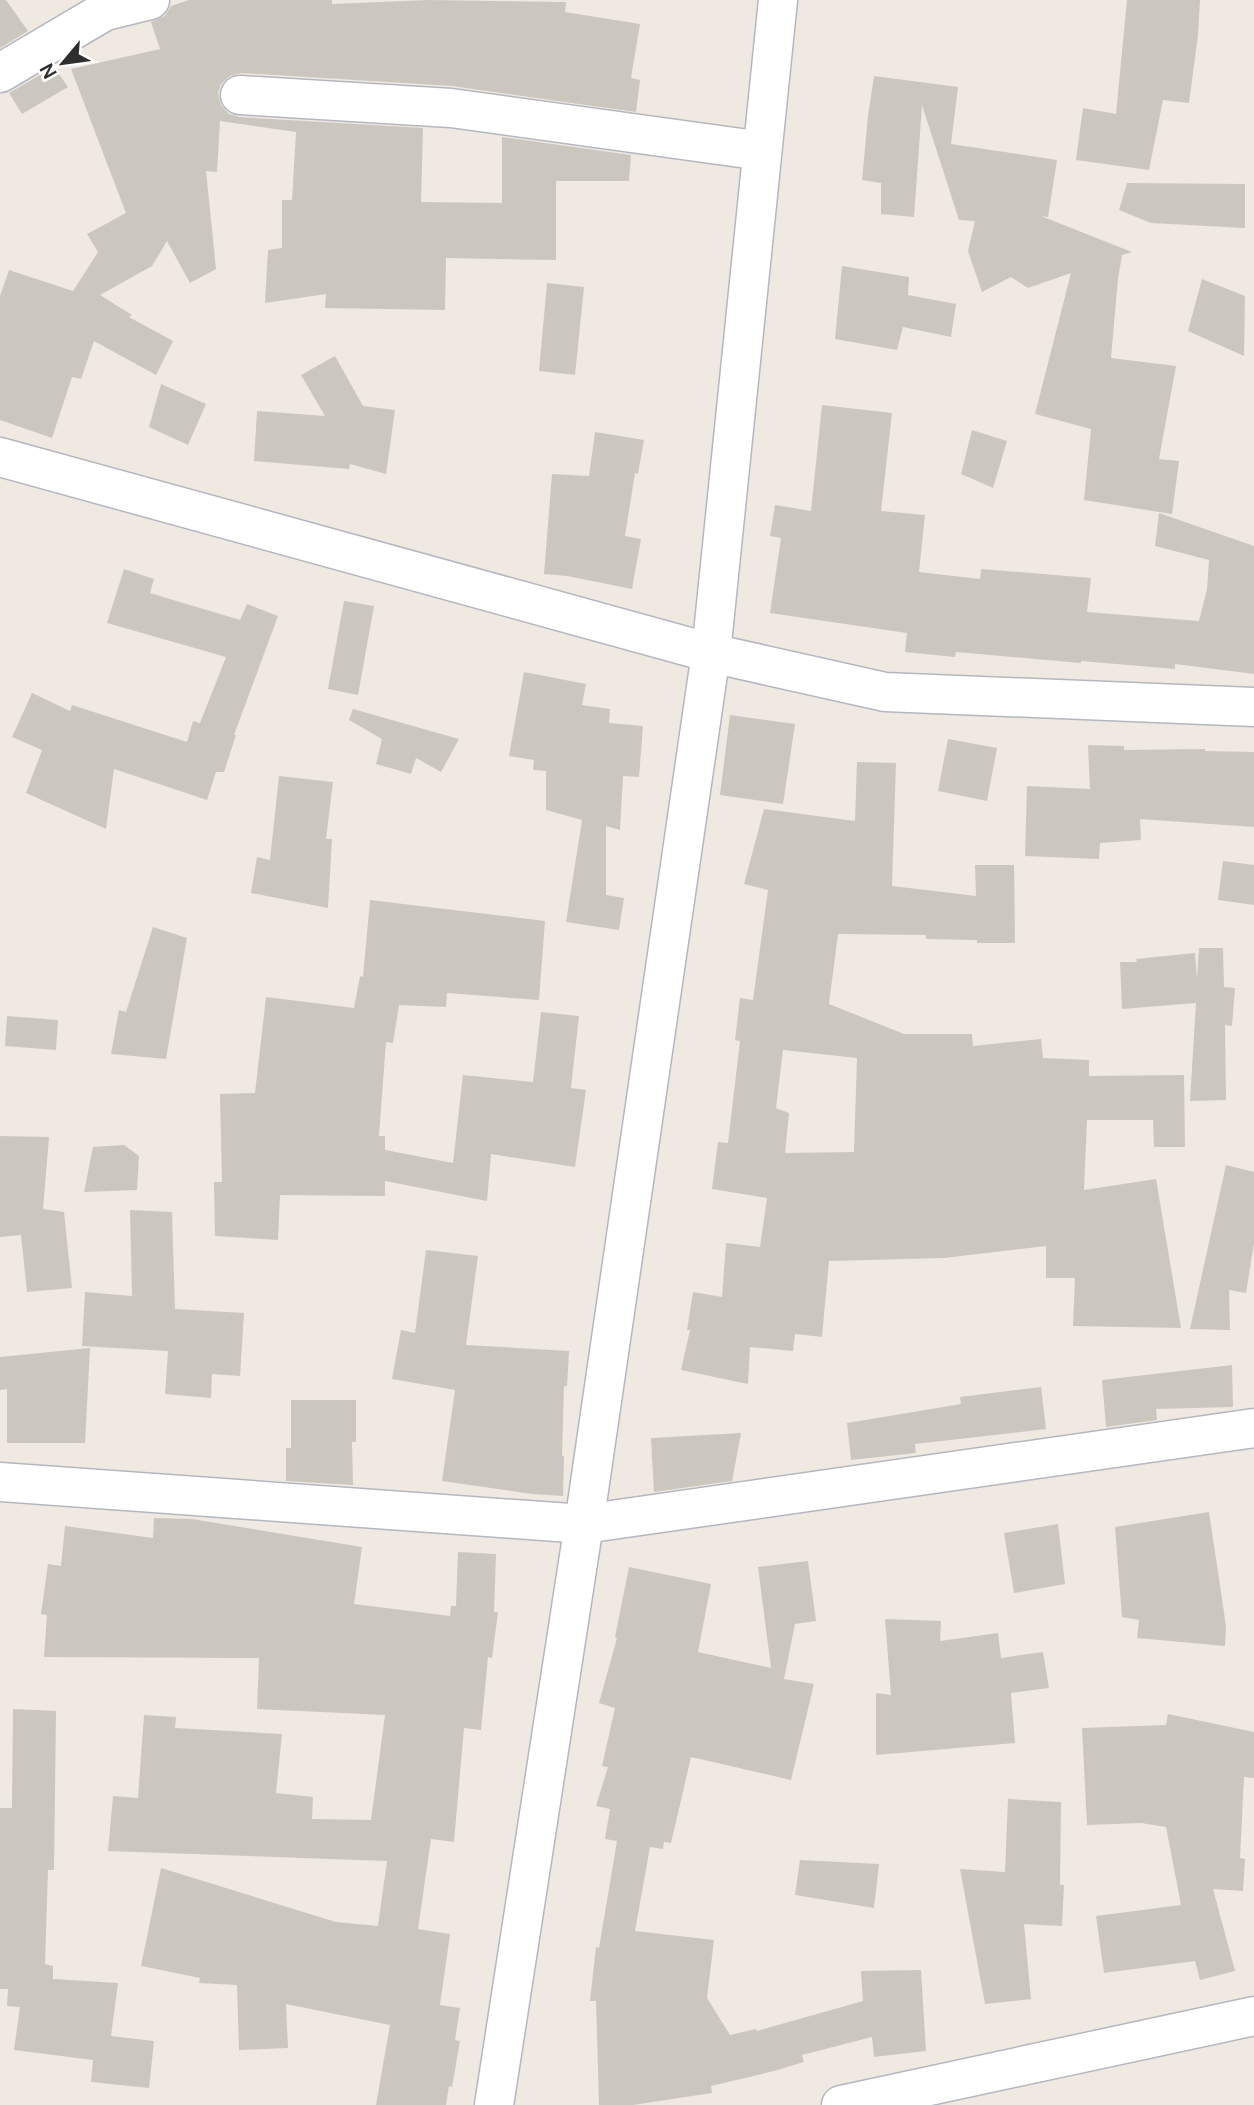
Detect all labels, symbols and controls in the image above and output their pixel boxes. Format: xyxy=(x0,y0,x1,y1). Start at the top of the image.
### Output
north arrow xyxy=(28,28,98,98)
text: N xyxy=(33,59,63,84)

